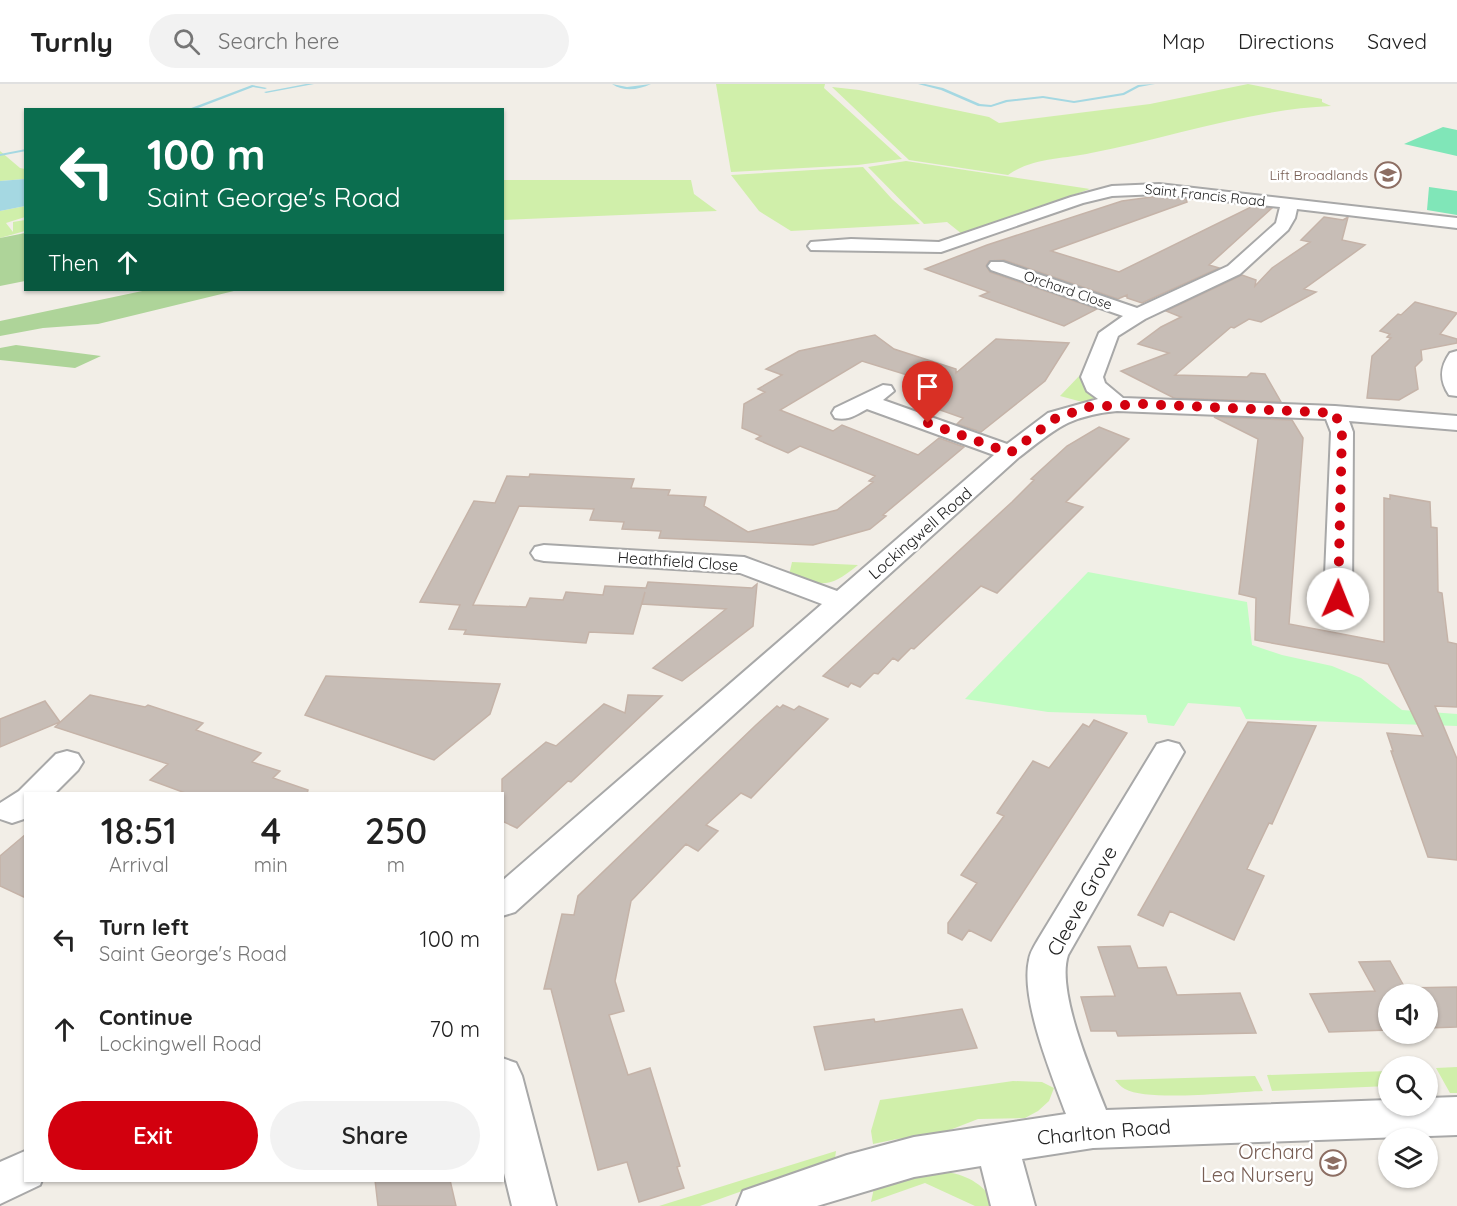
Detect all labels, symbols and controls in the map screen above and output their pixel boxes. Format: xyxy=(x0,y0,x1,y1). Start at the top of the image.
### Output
search box xyxy=(149,14,569,68)
text: Turnly xyxy=(30,24,113,59)
icon: search xyxy=(170,25,203,58)
text: Search here xyxy=(218,27,339,55)
text: Map xyxy=(1162,28,1205,54)
text: Directions xyxy=(1238,28,1334,54)
text: Saved xyxy=(1367,28,1427,54)
text: 100 m xyxy=(147,128,265,181)
icon: left xyxy=(48,132,126,210)
school or university icon: Lift Broadlands xyxy=(1373,160,1403,190)
place label: Lift Broadlands xyxy=(1269,166,1368,184)
text: Saint George's Road xyxy=(147,180,401,214)
street label: Saint Francis Road xyxy=(1144,180,1266,210)
icon: ahead xyxy=(111,246,144,279)
text: Then xyxy=(48,249,99,277)
street label: Orchard Close xyxy=(1022,267,1115,314)
pin xyxy=(902,361,953,423)
icon: arrive xyxy=(911,370,944,403)
street label: Lockingwell Road xyxy=(864,483,976,583)
street label: Heathfield Close xyxy=(617,547,739,575)
position arrow xyxy=(1306,567,1370,631)
text: 18:51 xyxy=(101,808,177,853)
text: 4 xyxy=(261,808,281,853)
text: 250 xyxy=(365,808,427,853)
street label: Cleeve Grove xyxy=(1041,841,1122,960)
text: Arrival xyxy=(109,852,169,877)
text: min xyxy=(254,852,288,877)
text: m xyxy=(387,852,405,877)
text: Turn left xyxy=(99,913,189,941)
icon: left xyxy=(48,923,81,956)
text: 100 m xyxy=(420,925,480,953)
text: Saint George's Road xyxy=(99,941,287,966)
map controls xyxy=(1378,984,1438,1188)
button: sound xyxy=(1378,984,1438,1044)
text: Continue xyxy=(99,1003,193,1031)
icon: ahead xyxy=(48,1013,81,1046)
text: 70 m xyxy=(430,1015,480,1043)
text: Lockingwell Road xyxy=(99,1031,262,1056)
button: search xyxy=(1378,1056,1438,1116)
button: Exit xyxy=(48,1101,258,1170)
button: Share xyxy=(270,1101,480,1170)
street label: Charlton Road xyxy=(1036,1113,1172,1150)
button: layers xyxy=(1378,1128,1438,1188)
place label: Orchard Lea Nursery xyxy=(1201,1139,1314,1187)
school or university icon: Orchard Lea Nursery xyxy=(1318,1148,1348,1178)

